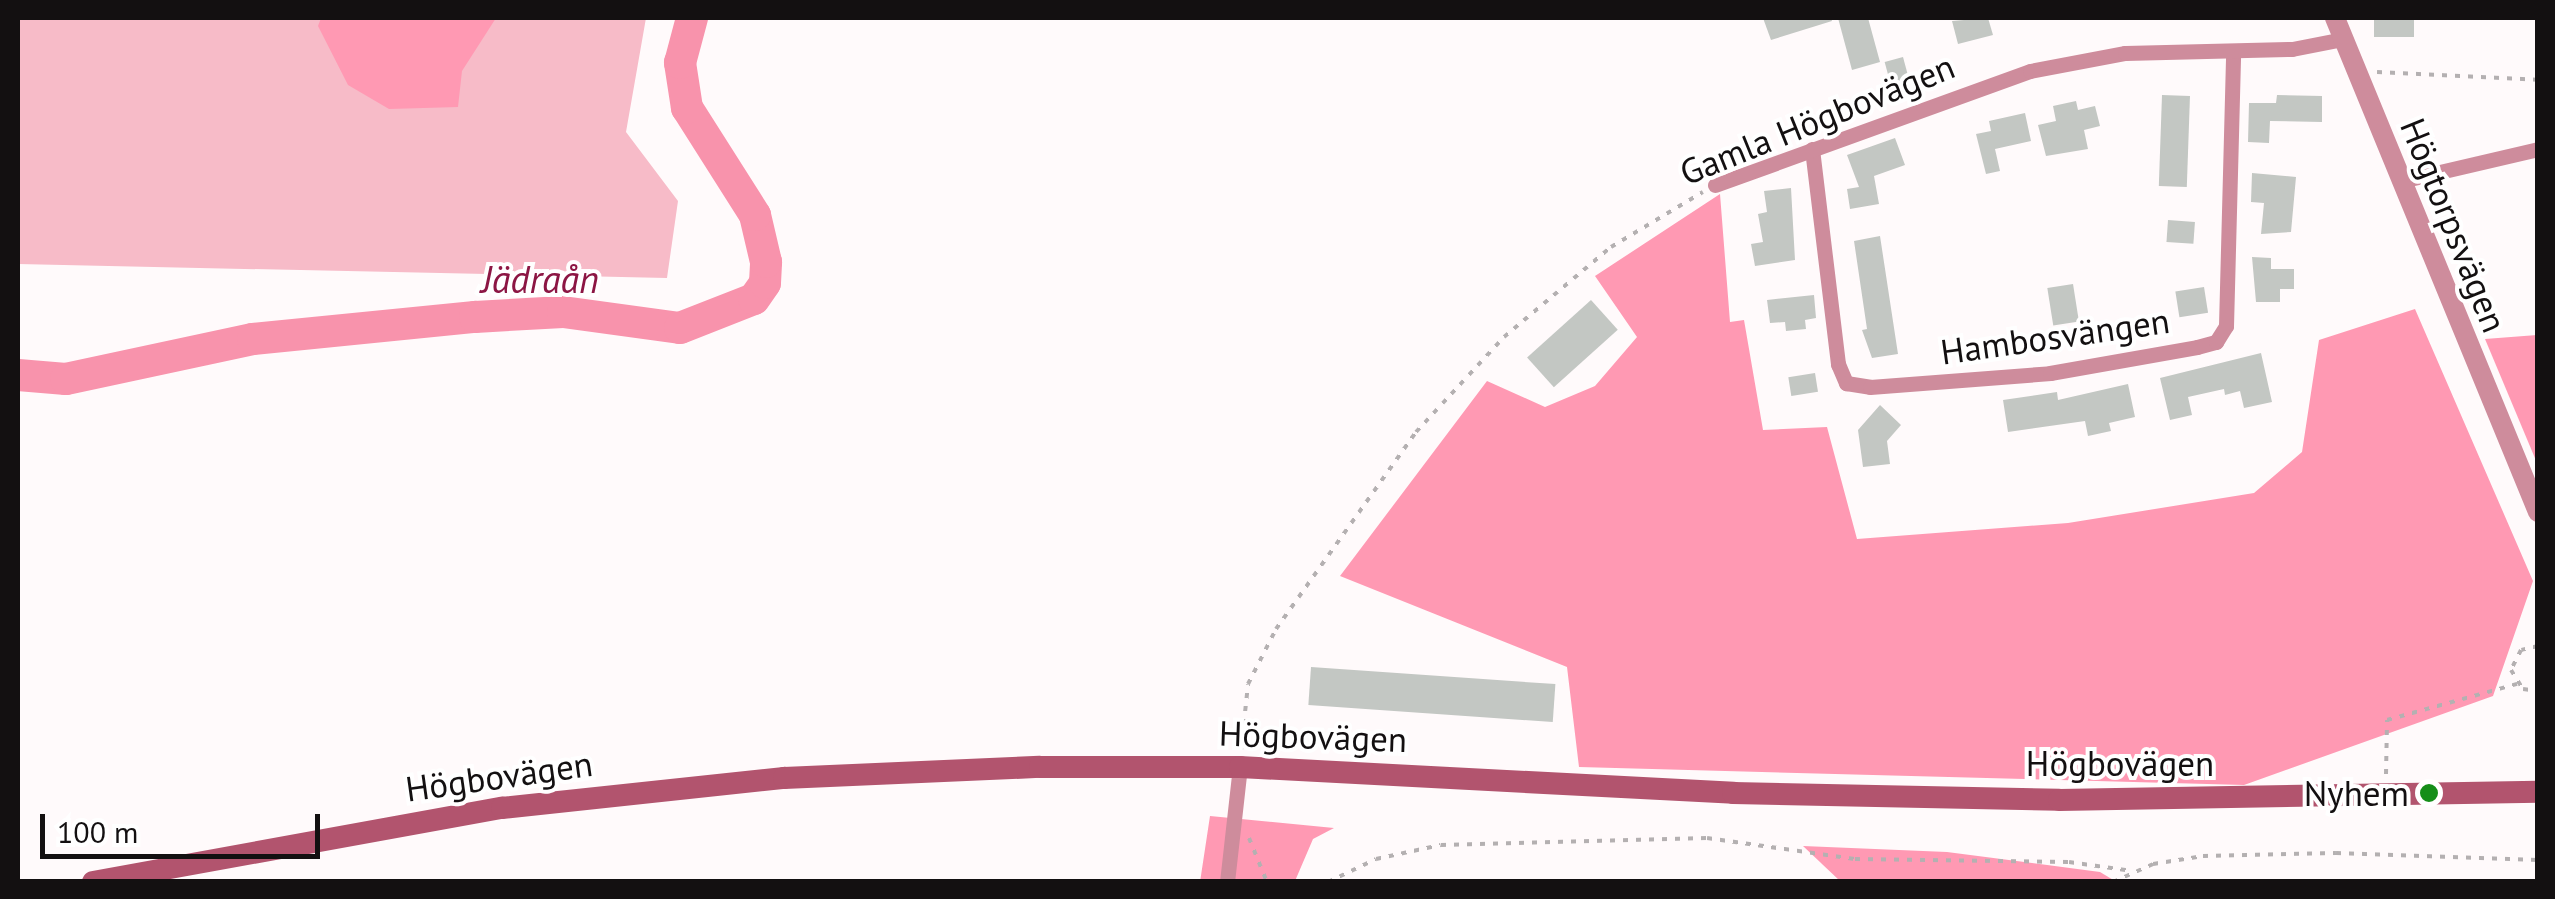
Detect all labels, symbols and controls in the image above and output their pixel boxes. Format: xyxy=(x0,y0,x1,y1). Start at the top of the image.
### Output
street label: Gamla Högbovägen xyxy=(1674,45,1960,193)
street label: Högtorpsvägen xyxy=(2392,112,2516,338)
water label: Jädraån xyxy=(481,256,599,302)
street label: Hambosvängen xyxy=(1938,299,2172,373)
street label: Högbovägen xyxy=(1218,712,1408,760)
street label: Högbovägen xyxy=(403,742,595,810)
street label: Högbovägen xyxy=(2026,742,2214,784)
place label: Nyhem xyxy=(2304,772,2409,814)
marker: Nyhem xyxy=(2418,782,2440,804)
scale bar xyxy=(45,794,325,856)
text: 100 m xyxy=(57,812,138,851)

